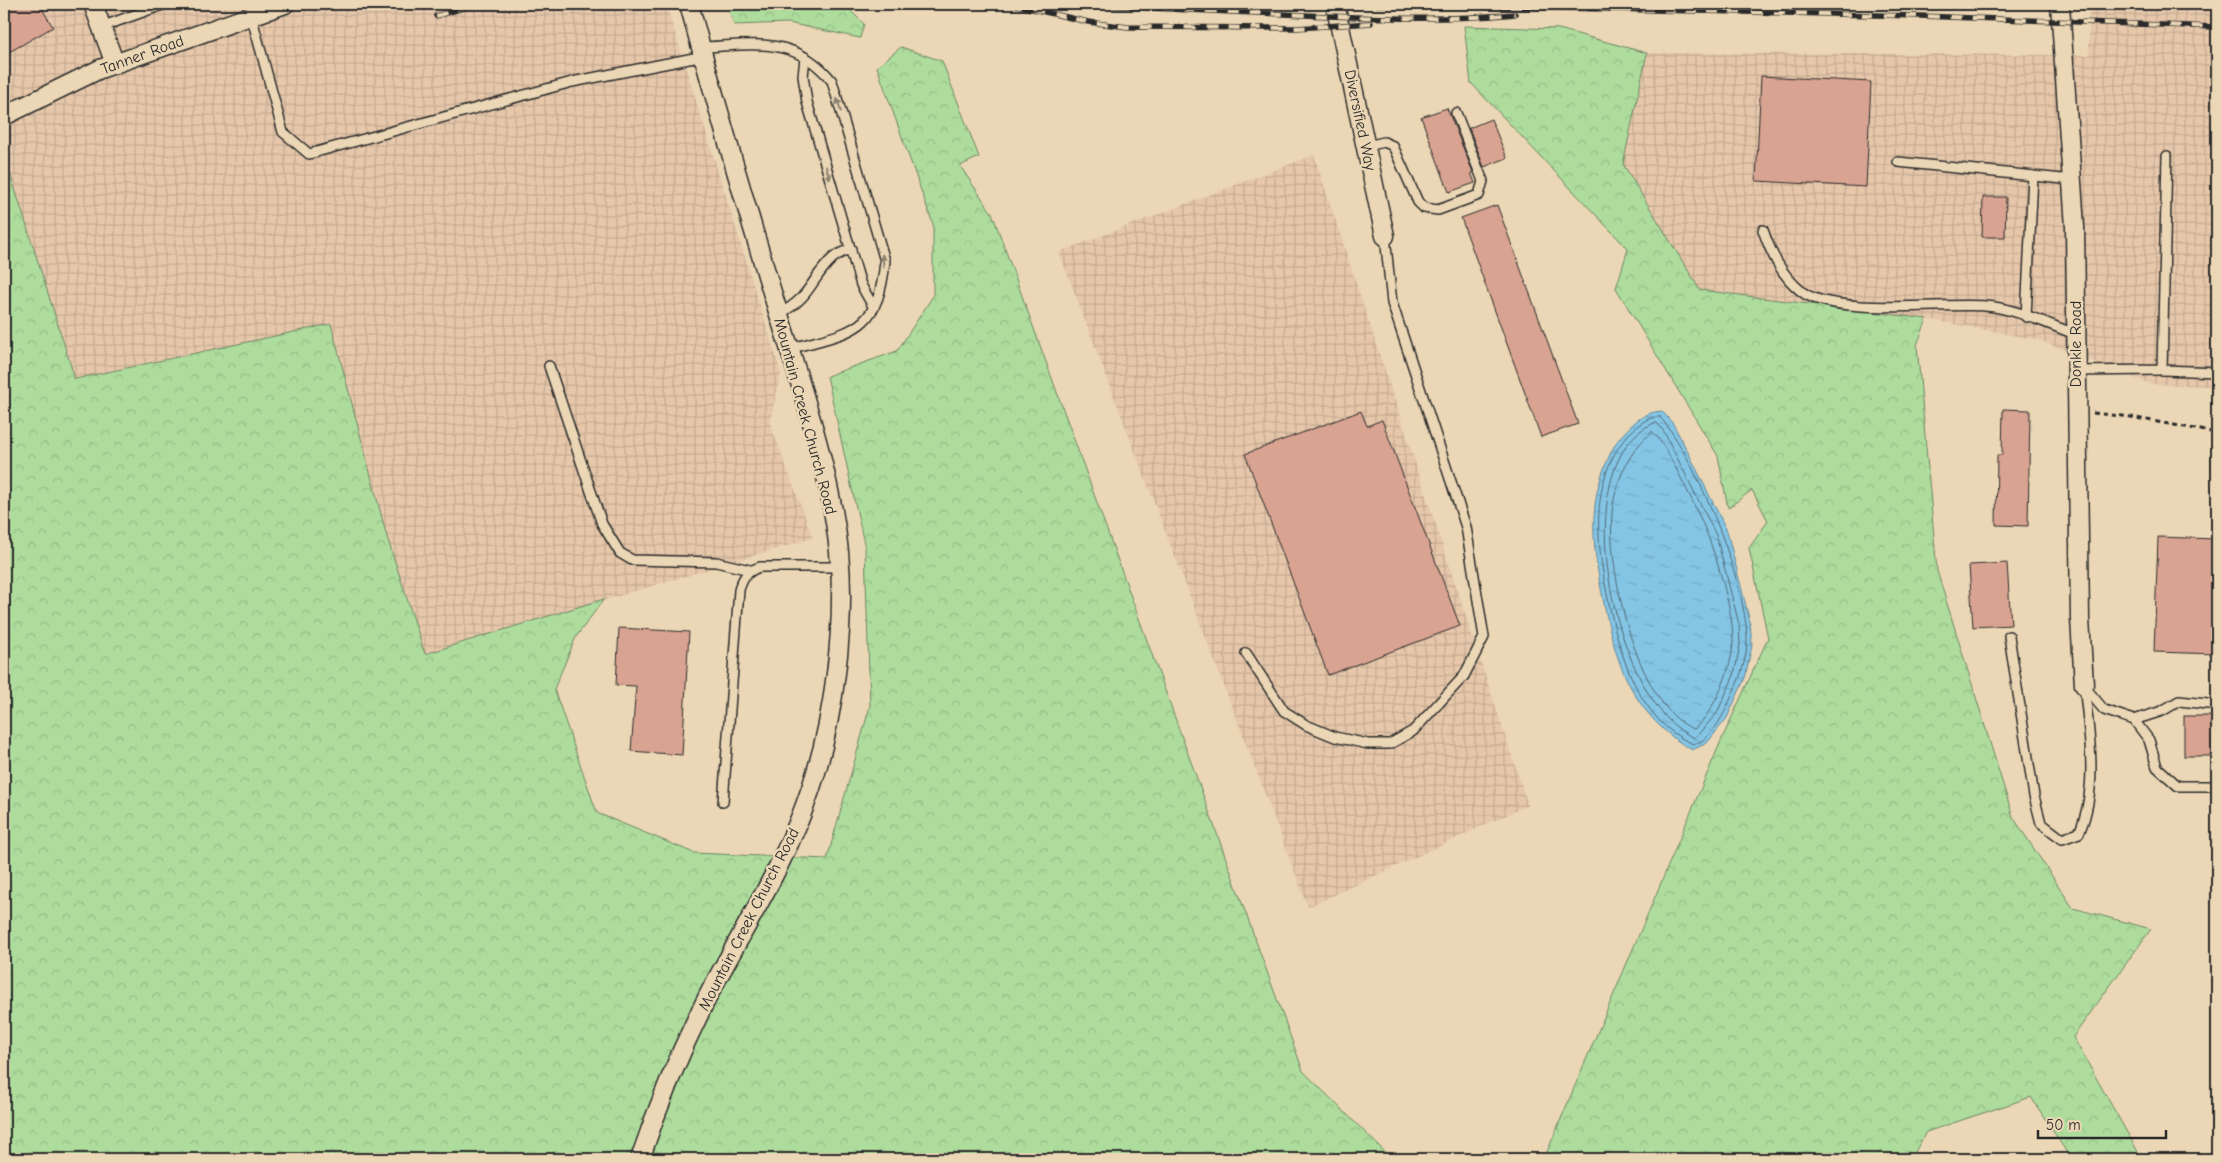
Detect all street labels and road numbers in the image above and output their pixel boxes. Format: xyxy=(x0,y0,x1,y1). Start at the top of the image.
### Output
street label: Tanner Road xyxy=(98,32,186,78)
street label: Diversified Way xyxy=(1341,68,1380,173)
street label: Donkle Road xyxy=(2067,301,2085,387)
street label: Mountain Creek Church Road xyxy=(770,316,840,516)
street label: Mountain Creek Church Road xyxy=(695,825,803,1014)

